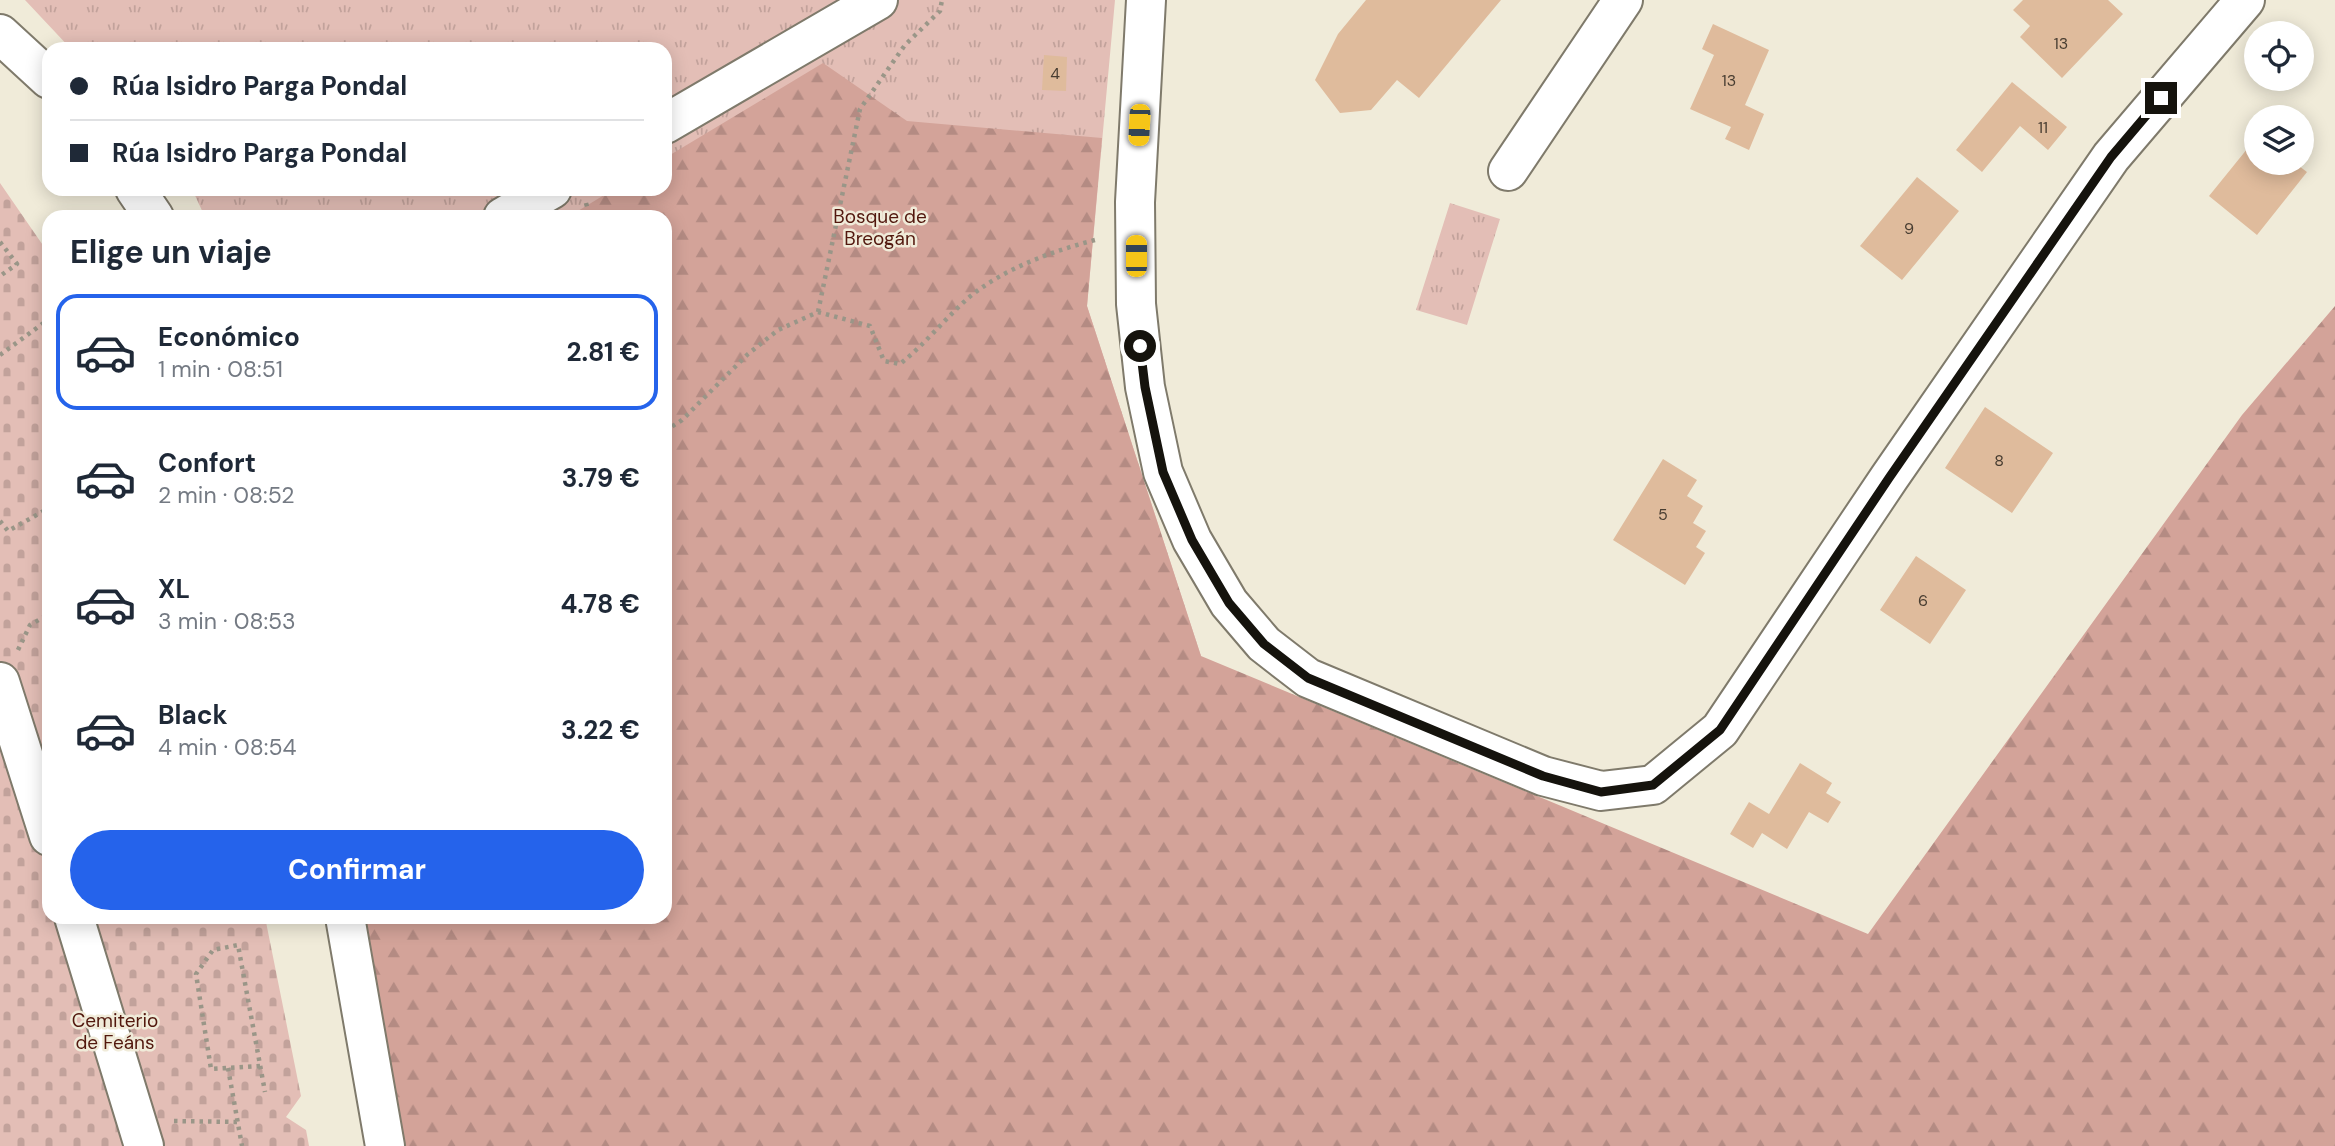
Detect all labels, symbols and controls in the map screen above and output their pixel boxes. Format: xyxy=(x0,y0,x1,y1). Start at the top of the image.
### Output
map controls xyxy=(2244,21,2314,175)
button: locate xyxy=(2244,21,2314,91)
house number: 13 xyxy=(2054,33,2068,54)
house number: 4 xyxy=(1050,63,1060,84)
text: Rúa Isidro Parga Pondal xyxy=(112,69,407,103)
house number: 13 xyxy=(1722,70,1736,91)
route end xyxy=(2145,82,2177,114)
car xyxy=(1128,103,1151,147)
button: layers xyxy=(2244,105,2314,175)
house number: 11 xyxy=(2038,117,2048,138)
text: Rúa Isidro Parga Pondal xyxy=(112,136,407,170)
park label: Bosque de Breogán xyxy=(833,204,927,251)
house number: 9 xyxy=(1904,218,1914,239)
text: Elige un viaje xyxy=(70,231,272,273)
car xyxy=(1126,235,1147,277)
text: Económico xyxy=(158,320,300,354)
icon: car xyxy=(74,321,137,384)
route start xyxy=(1124,330,1156,362)
text: 2.81 € xyxy=(566,335,640,369)
text: 1 min · 08:51 xyxy=(158,354,283,384)
text: Confort xyxy=(158,446,256,480)
icon: car xyxy=(74,447,137,510)
house number: 8 xyxy=(1994,450,2004,471)
text: 3.79 € xyxy=(562,461,640,495)
text: 2 min · 08:52 xyxy=(158,480,295,510)
house number: 5 xyxy=(1658,504,1668,525)
text: XL xyxy=(158,572,190,606)
icon: car xyxy=(74,573,137,636)
text: 4.78 € xyxy=(560,587,640,621)
house number: 6 xyxy=(1918,590,1928,611)
text: 3 min · 08:53 xyxy=(158,606,296,636)
text: Black xyxy=(158,698,228,732)
icon: car xyxy=(74,699,137,762)
text: 3.22 € xyxy=(561,713,640,747)
text: 4 min · 08:54 xyxy=(158,732,296,762)
button: Confirmar xyxy=(70,830,644,910)
park label: Cemiterio de Feáns xyxy=(72,1008,158,1055)

